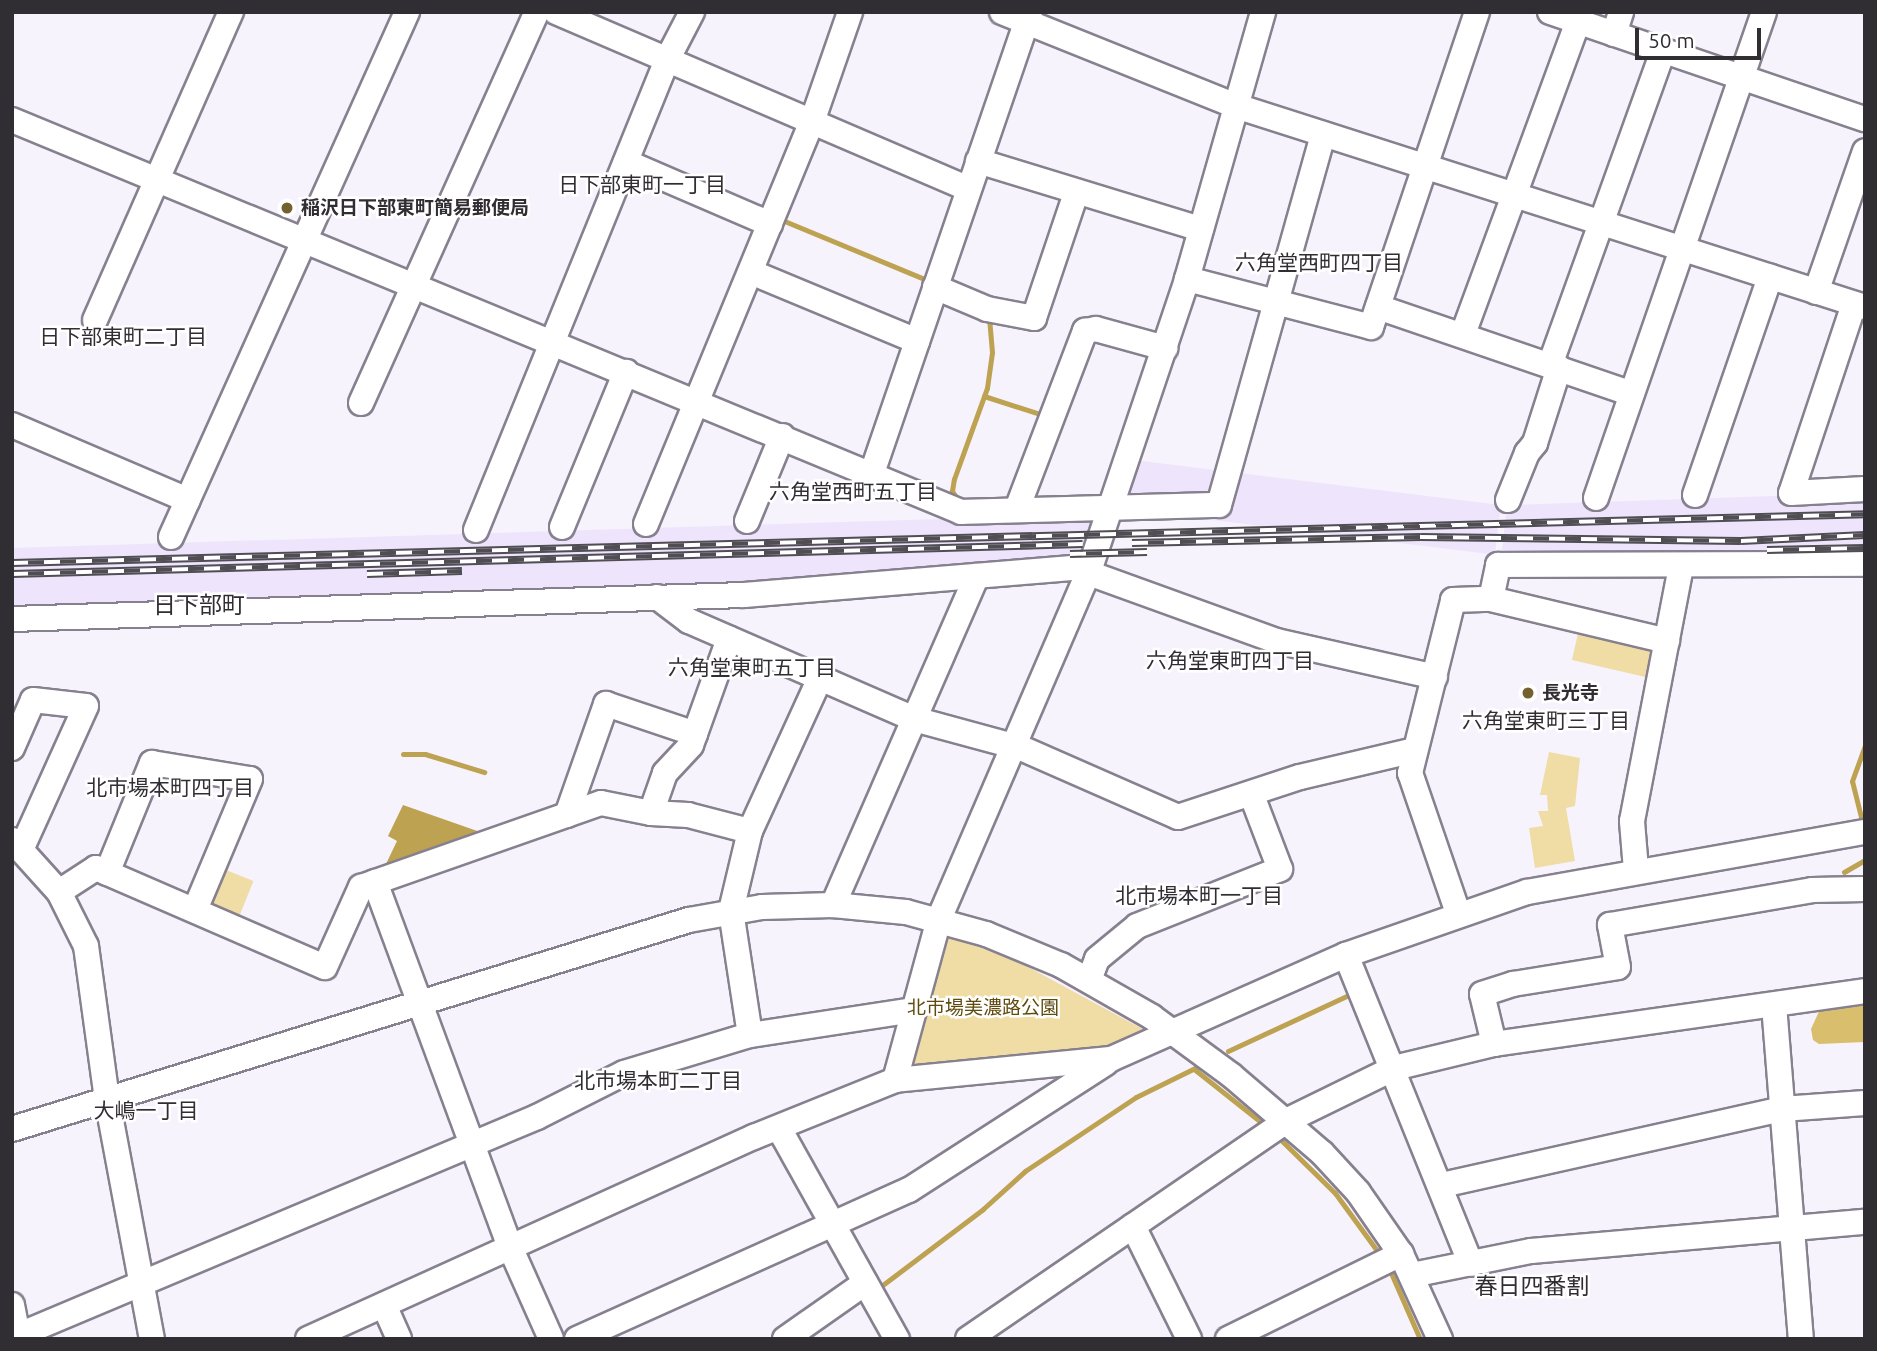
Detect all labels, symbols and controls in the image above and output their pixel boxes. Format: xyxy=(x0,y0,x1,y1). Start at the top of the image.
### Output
scale bar xyxy=(1639,14,1765,58)
text: 50 m xyxy=(1648,28,1695,52)
district label: 日下部東町一丁目 xyxy=(558,171,726,197)
place label: 稲沢日下部東町簡易郵便局 xyxy=(301,197,529,219)
marker: 稲沢日下部東町簡易郵便局 xyxy=(279,200,295,216)
district label: 六角堂西町四丁目 xyxy=(1235,249,1403,275)
district label: 日下部東町二丁目 xyxy=(39,323,207,349)
district label: 六角堂西町五丁目 xyxy=(769,478,937,504)
district label: 日下部町 xyxy=(153,591,245,619)
district label: 六角堂東町四丁目 xyxy=(1146,647,1314,673)
district label: 六角堂東町五丁目 xyxy=(668,654,836,680)
place label: 長光寺 xyxy=(1542,682,1599,704)
marker: 長光寺 xyxy=(1520,685,1536,701)
district label: 六角堂東町三丁目 xyxy=(1462,707,1630,733)
district label: 北市場本町四丁目 xyxy=(86,774,254,800)
district label: 北市場本町一丁目 xyxy=(1115,882,1283,908)
park label: 北市場美濃路公園 xyxy=(907,997,1059,1019)
district label: 北市場本町二丁目 xyxy=(574,1067,742,1093)
district label: 大嶋一丁目 xyxy=(94,1097,198,1123)
district label: 春日四番割 xyxy=(1475,1272,1589,1300)

